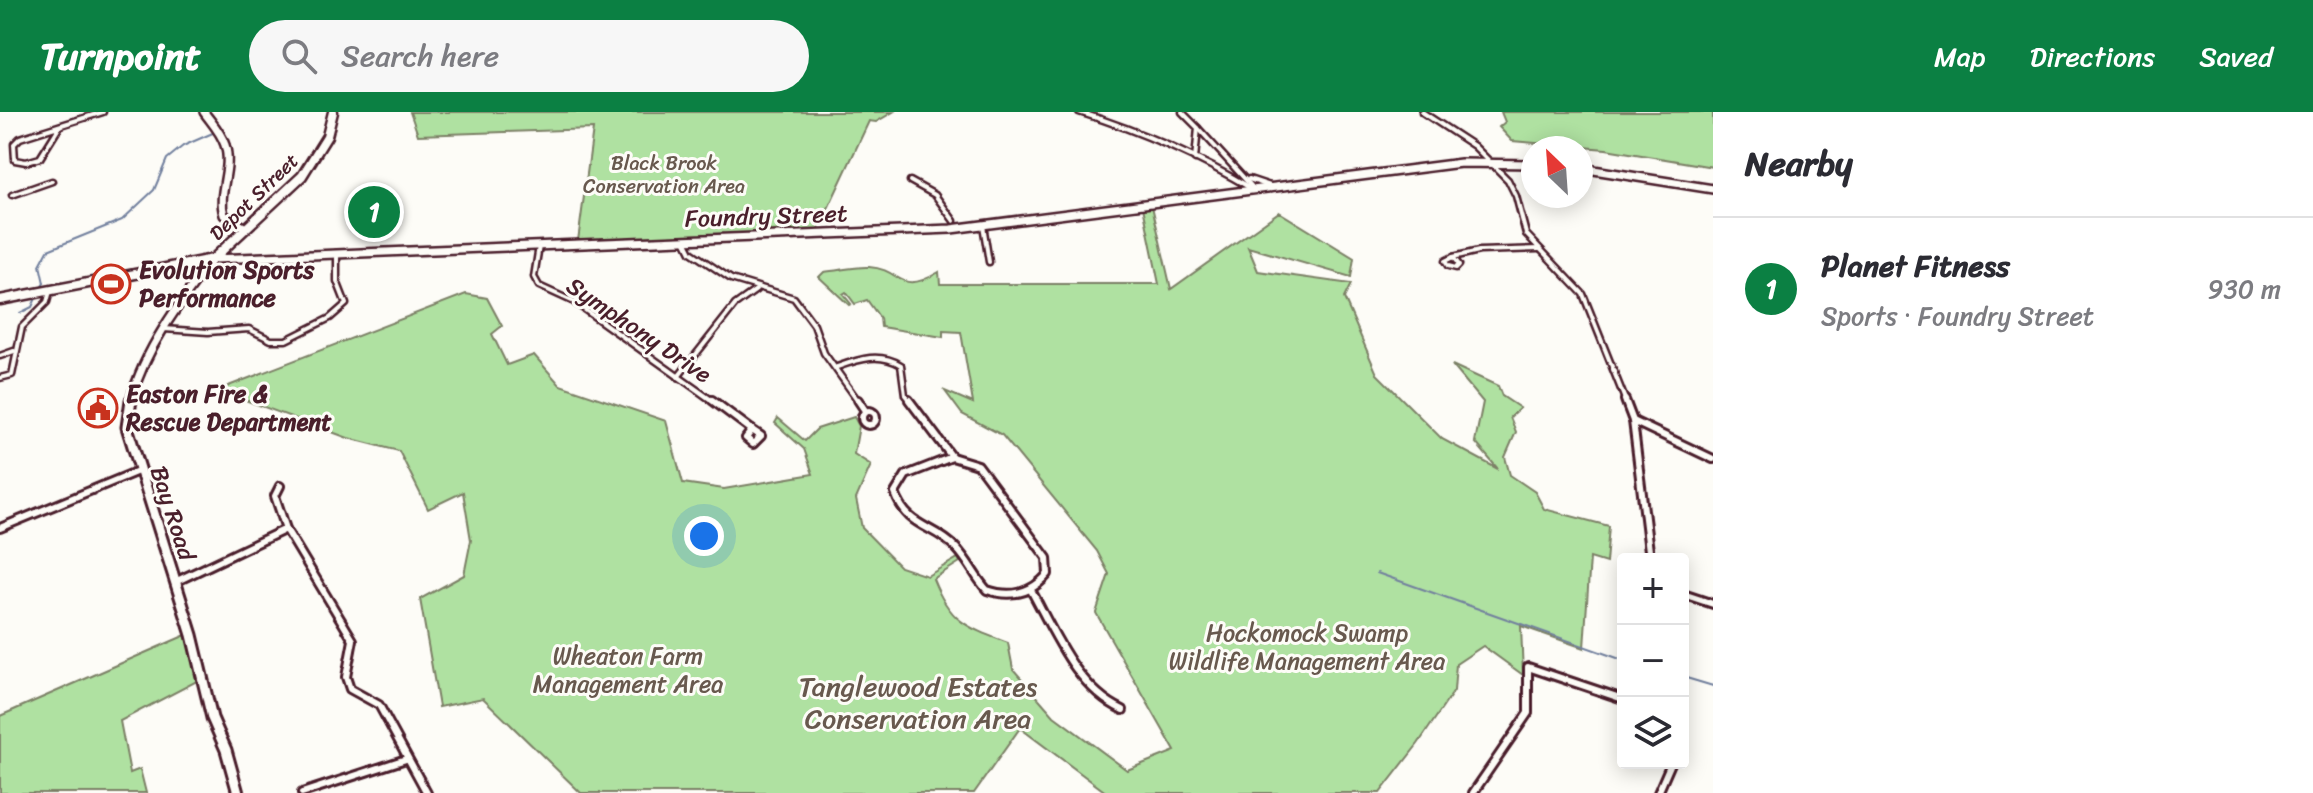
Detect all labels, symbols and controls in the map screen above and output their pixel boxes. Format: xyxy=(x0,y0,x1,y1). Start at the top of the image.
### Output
search box xyxy=(249,20,809,92)
text: Turnpoint xyxy=(40,23,201,90)
text: Search here xyxy=(341,29,499,83)
text: Map xyxy=(1934,32,1986,81)
text: Directions xyxy=(2030,32,2155,81)
text: Saved xyxy=(2199,32,2273,81)
icon: search xyxy=(277,34,321,78)
text: Nearby xyxy=(1745,134,1853,194)
north arrow xyxy=(1521,136,1593,208)
street label: Depot Street xyxy=(201,145,307,249)
park label: Black Brook Conservation Area xyxy=(583,146,745,204)
pin: 1 xyxy=(348,182,400,242)
street label: Foundry Street xyxy=(684,192,848,240)
text: Planet Fitness xyxy=(1821,239,2010,293)
place label: Evolution Sports Performance xyxy=(139,249,315,319)
sports icon: Evolution Sports Performance xyxy=(90,263,132,305)
street label: Symphony Drive xyxy=(557,266,721,395)
text: 1 xyxy=(1765,266,1777,312)
text: 930 m xyxy=(2208,266,2281,312)
text: Sports · Foundry Street xyxy=(1821,293,2094,339)
place label: Easton Fire & Rescue Department xyxy=(125,373,332,443)
public building icon: Easton Fire & Rescue Department xyxy=(77,387,119,429)
street label: Bay Road xyxy=(138,460,208,567)
your location xyxy=(684,516,724,556)
map controls xyxy=(1617,553,1689,769)
button: + xyxy=(1617,553,1689,625)
park label: Hockomock Swamp Wildlife Management Area xyxy=(1169,612,1445,682)
button: − xyxy=(1617,625,1689,697)
park label: Wheaton Farm Management Area xyxy=(533,635,723,705)
park label: Tanglewood Estates Conservation Area xyxy=(799,662,1038,743)
button: layers xyxy=(1617,697,1689,769)

